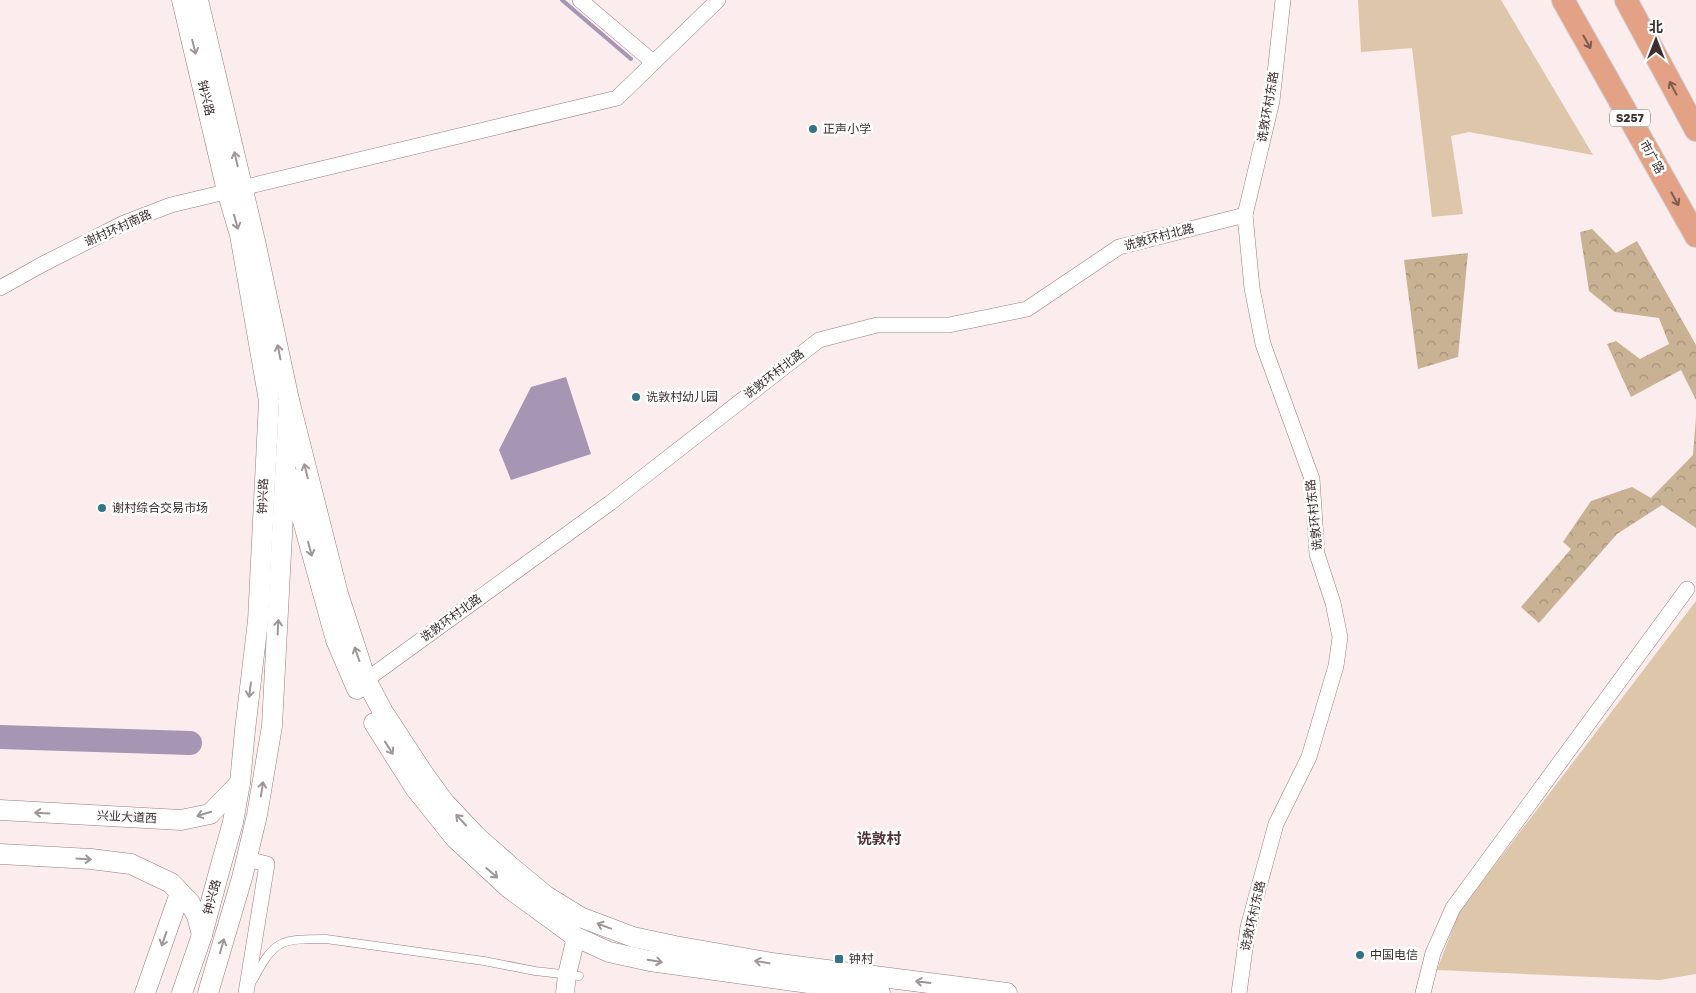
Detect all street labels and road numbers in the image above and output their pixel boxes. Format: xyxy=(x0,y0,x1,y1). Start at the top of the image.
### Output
street label: 诜敦环村东路 xyxy=(1255,70,1281,144)
street label: 钟兴路 xyxy=(195,79,217,117)
road number: S257 xyxy=(1610,110,1650,126)
street label: 市广路 xyxy=(1637,138,1667,176)
street label: 谢村环村南路 xyxy=(82,207,154,249)
street label: 诜敦环村北路 xyxy=(1122,221,1196,253)
street label: 诜敦环村北路 xyxy=(741,346,807,402)
street label: 钟兴路 xyxy=(255,478,271,514)
street label: 诜敦环村东路 xyxy=(1303,478,1325,552)
street label: 诜敦环村北路 xyxy=(418,591,484,645)
street label: 兴业大道西 xyxy=(97,808,157,826)
street label: 钟兴路 xyxy=(201,878,223,916)
street label: 诜敦环村东路 xyxy=(1238,879,1268,953)

